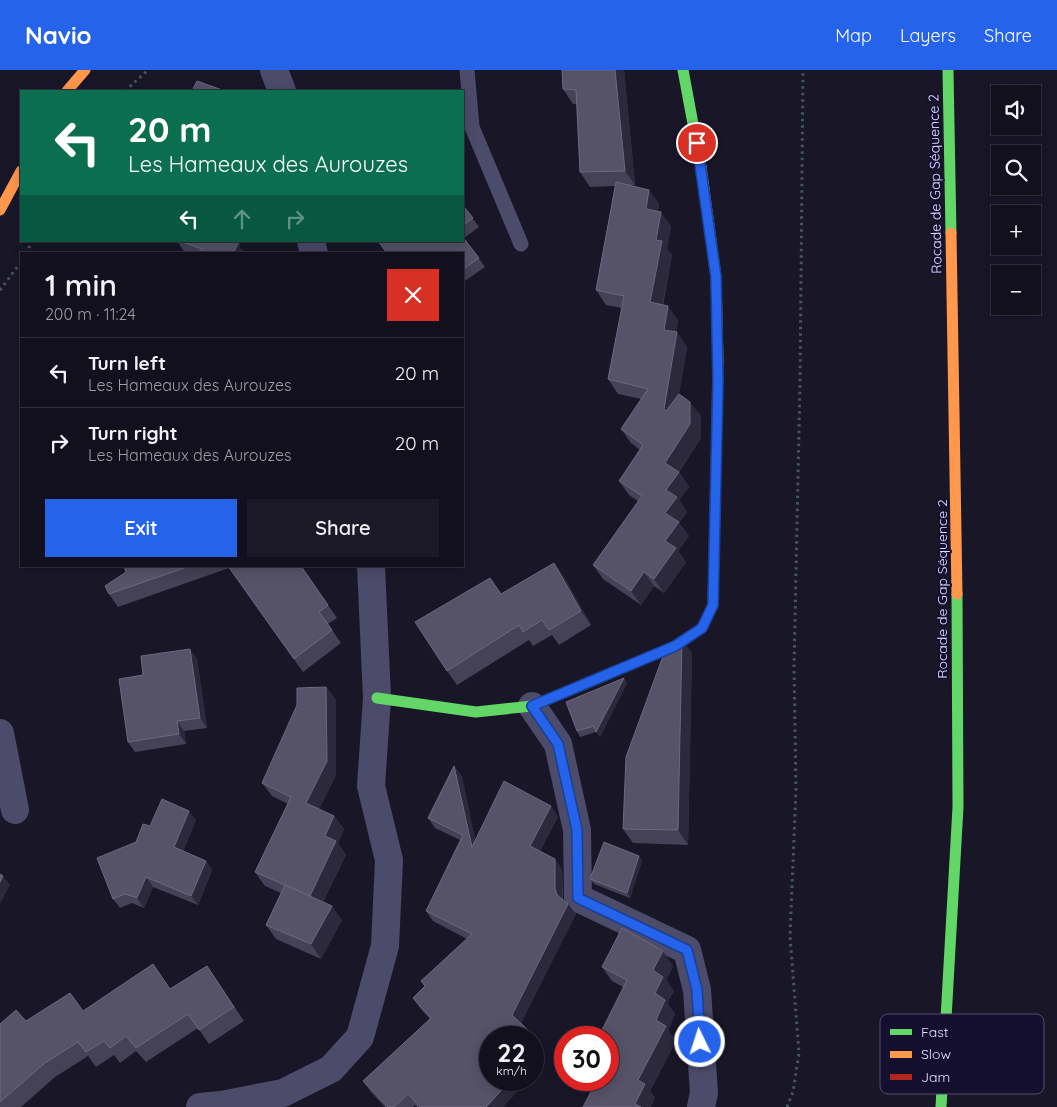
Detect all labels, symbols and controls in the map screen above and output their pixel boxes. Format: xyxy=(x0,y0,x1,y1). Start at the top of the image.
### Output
text: Navio xyxy=(25,20,92,50)
text: Map xyxy=(835,24,872,47)
text: Layers xyxy=(900,24,956,47)
text: Share xyxy=(984,24,1032,47)
map controls xyxy=(991,85,1041,315)
button: sound xyxy=(991,85,1041,135)
street label: Rocade de Gap Séquence 2 xyxy=(924,94,946,274)
text: 20 m xyxy=(128,107,211,151)
icon: left xyxy=(45,110,110,175)
pin xyxy=(676,122,718,164)
icon: arrive xyxy=(683,129,711,157)
button: search xyxy=(991,145,1041,195)
text: Les Hameaux des Aurouzes xyxy=(128,150,408,178)
icon: left xyxy=(175,205,203,233)
icon: ahead xyxy=(228,205,256,233)
icon: right xyxy=(281,205,309,233)
button: + xyxy=(991,205,1041,255)
button: − xyxy=(991,265,1041,315)
text: 1 min xyxy=(45,266,117,304)
button: close xyxy=(387,269,439,321)
text: 200 m · 11:24 xyxy=(45,304,136,324)
text: Turn left xyxy=(88,351,166,375)
icon: left xyxy=(45,359,73,387)
text: 20 m xyxy=(395,361,439,385)
text: Les Hameaux des Aurouzes xyxy=(88,375,292,395)
text: Turn right xyxy=(88,421,177,445)
icon: right xyxy=(45,429,73,457)
text: 20 m xyxy=(395,431,439,455)
text: Les Hameaux des Aurouzes xyxy=(88,445,292,465)
button: Exit xyxy=(45,499,237,557)
button: Share xyxy=(247,499,439,557)
street label: Rocade de Gap Séquence 2 xyxy=(933,499,951,679)
legend xyxy=(880,1014,1044,1094)
position arrow xyxy=(673,1015,725,1067)
text: Fast xyxy=(921,1023,949,1041)
speed limit sign: 30 xyxy=(554,1026,619,1091)
text: 22 xyxy=(497,1037,526,1068)
text: Slow xyxy=(921,1045,951,1063)
text: km/h xyxy=(496,1063,527,1078)
text: Jam xyxy=(921,1068,950,1086)

